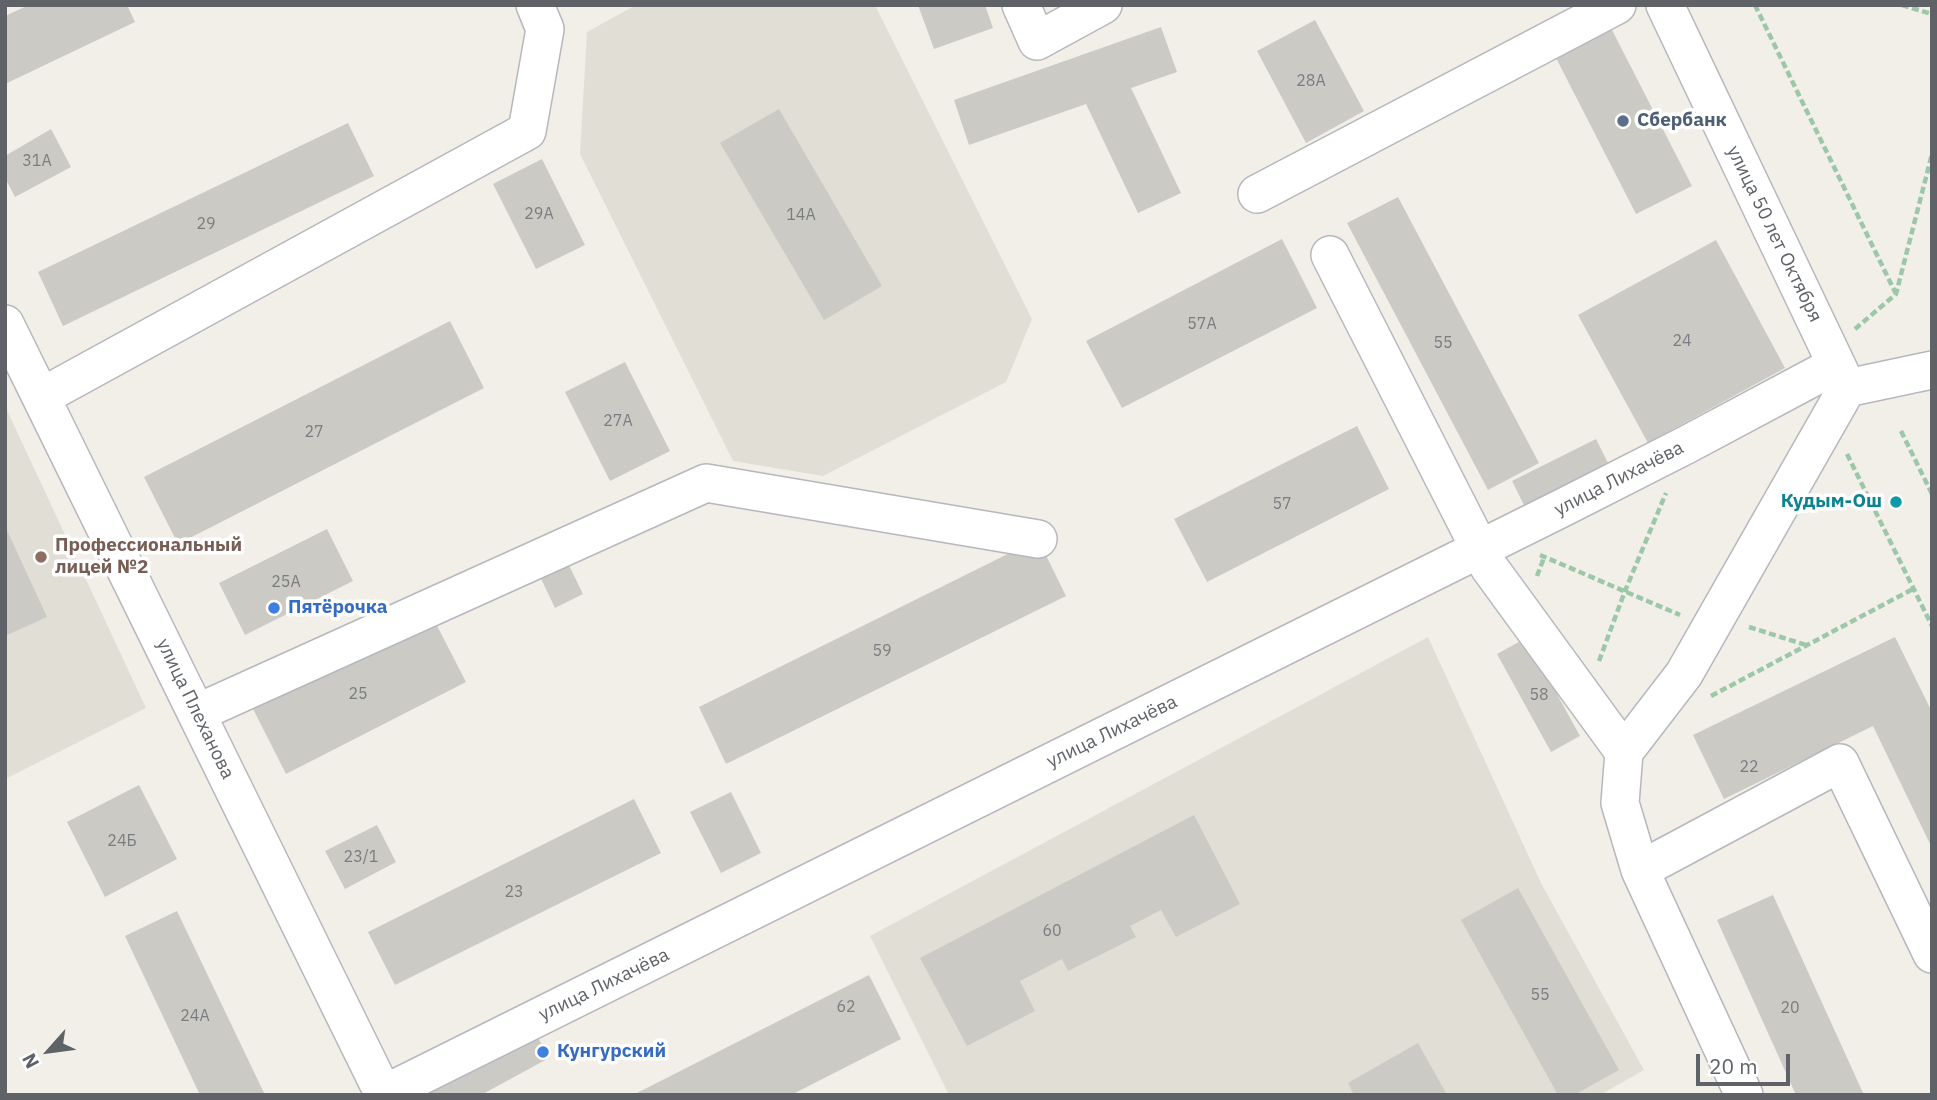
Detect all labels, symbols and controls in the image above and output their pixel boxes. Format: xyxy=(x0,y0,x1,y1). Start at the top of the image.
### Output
house number: 28А xyxy=(1296,71,1326,91)
place label: Сбербанк xyxy=(1637,110,1727,132)
marker: Сбербанк xyxy=(1615,113,1631,129)
street label: улица 50 лет Октября xyxy=(1721,142,1827,326)
house number: 31А xyxy=(22,151,52,171)
house number: 29А xyxy=(524,204,554,224)
house number: 14А xyxy=(786,205,816,225)
house number: 29 xyxy=(196,214,216,234)
house number: 57А xyxy=(1187,314,1217,334)
house number: 24 xyxy=(1672,331,1692,351)
house number: 55 xyxy=(1433,333,1453,353)
house number: 27А xyxy=(603,411,633,431)
house number: 27 xyxy=(304,422,324,442)
street label: улица Лихачёва xyxy=(1551,437,1687,521)
place label: Кудым-Ош xyxy=(1781,491,1882,513)
house number: 57 xyxy=(1272,494,1292,514)
marker: Кудым-Ош xyxy=(1888,494,1904,510)
place label: Профессиональный лицей №2 xyxy=(55,535,242,579)
marker: Профессиональный лицей №2 xyxy=(33,549,49,565)
house number: 25А xyxy=(271,572,301,592)
place label: Пятёрочка xyxy=(288,597,388,619)
marker: Пятёрочка xyxy=(266,600,282,616)
street label: улица Плеханова xyxy=(151,635,239,783)
house number: 59 xyxy=(872,641,892,661)
house number: 25 xyxy=(348,684,368,704)
house number: 58 xyxy=(1529,685,1549,705)
street label: улица Лихачёва xyxy=(1043,691,1181,773)
house number: 22 xyxy=(1739,757,1759,777)
house number: 24Б xyxy=(107,831,137,851)
house number: 23/1 xyxy=(344,847,378,867)
house number: 23 xyxy=(504,882,524,902)
house number: 60 xyxy=(1042,921,1062,941)
street label: улица Лихачёва xyxy=(535,944,673,1026)
house number: 55 xyxy=(1530,985,1550,1005)
house number: 62 xyxy=(836,997,856,1017)
house number: 20 xyxy=(1780,998,1800,1018)
house number: 24А xyxy=(180,1006,210,1026)
north arrow xyxy=(14,1016,84,1086)
scale bar xyxy=(1699,1040,1794,1084)
place label: Кунгурский xyxy=(557,1041,666,1063)
marker: Кунгурский xyxy=(535,1044,551,1060)
text: N xyxy=(17,1049,44,1073)
text: 20 m xyxy=(1709,1052,1758,1080)

